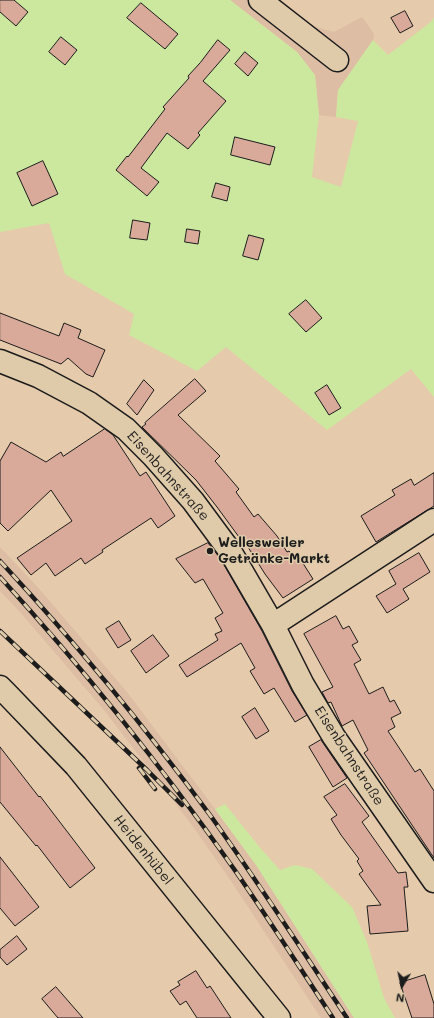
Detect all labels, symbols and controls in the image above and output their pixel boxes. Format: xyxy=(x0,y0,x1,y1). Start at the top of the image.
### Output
street label: Eisenbahnstraße xyxy=(123,428,213,524)
place label: Wellesweiler Getränke-Markt xyxy=(218,535,330,568)
marker: Wellesweiler Getränke-Markt xyxy=(205,546,215,556)
street label: Eisenbahnstraße xyxy=(311,703,387,809)
street label: Heidenhübel xyxy=(110,812,176,888)
north arrow xyxy=(382,966,422,1006)
text: N xyxy=(395,990,405,1006)

